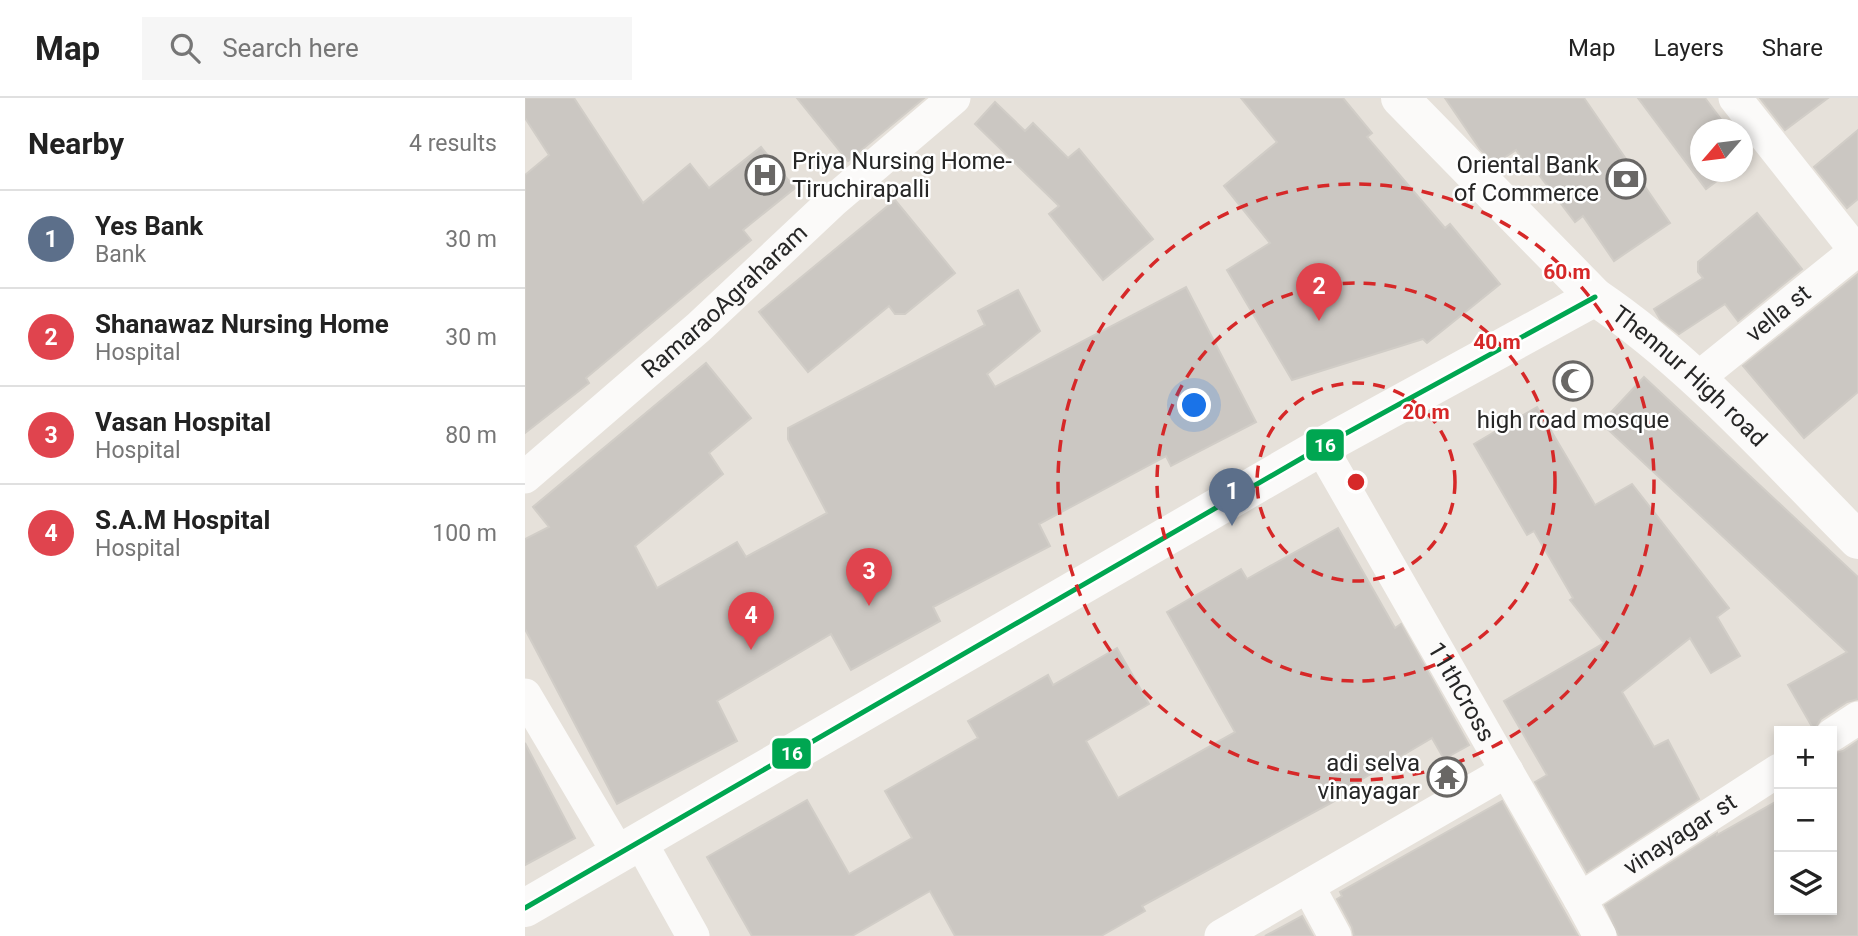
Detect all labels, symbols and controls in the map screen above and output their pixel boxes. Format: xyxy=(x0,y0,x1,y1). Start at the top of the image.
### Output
search box xyxy=(142,17,632,80)
text: Map xyxy=(35,29,100,68)
icon: search xyxy=(166,29,204,67)
text: Search here xyxy=(222,33,359,63)
text: Map xyxy=(1568,34,1616,62)
text: Layers xyxy=(1654,34,1724,62)
text: Share xyxy=(1762,34,1823,62)
north arrow xyxy=(1690,119,1753,182)
text: Nearby xyxy=(28,126,124,161)
text: 4 results xyxy=(409,130,497,157)
place label: Priya Nursing Home- Tiruchirapalli xyxy=(792,147,1012,203)
place label: Oriental Bank of Commerce xyxy=(1454,151,1600,207)
hospital icon: Priya Nursing Home- Tiruchirapalli xyxy=(744,154,786,196)
bank icon: Oriental Bank of Commerce xyxy=(1605,158,1647,200)
text: Yes Bank xyxy=(95,211,203,241)
street label: RamaraoAgraharam xyxy=(636,219,813,384)
text: 1 xyxy=(44,226,58,253)
text: 30 m xyxy=(445,226,497,253)
text: Bank xyxy=(95,241,146,268)
text: 60 m xyxy=(1543,260,1591,284)
pin: 2 xyxy=(1296,263,1342,321)
street label: vella st xyxy=(1740,279,1816,348)
street label: Thennur High road xyxy=(1607,300,1773,452)
text: Shanawaz Nursing Home xyxy=(95,309,389,339)
text: 2 xyxy=(44,324,58,351)
text: 30 m xyxy=(445,324,497,351)
text: 40 m xyxy=(1473,330,1521,354)
text: Hospital xyxy=(95,339,181,366)
mosque icon: high road mosque xyxy=(1552,360,1594,402)
your location xyxy=(1177,388,1211,422)
text: 20 m xyxy=(1402,400,1450,424)
place label: high road mosque xyxy=(1477,406,1669,434)
text: Vasan Hospital xyxy=(95,407,271,437)
text: 3 xyxy=(44,422,58,449)
text: 80 m xyxy=(445,422,497,449)
line badge: 16 xyxy=(1305,428,1345,462)
text: 16 xyxy=(1314,434,1336,457)
text: Hospital xyxy=(95,437,181,464)
pin: 1 xyxy=(1209,468,1255,526)
centre of rings xyxy=(1344,470,1368,494)
text: S.A.M Hospital xyxy=(95,505,270,535)
text: 4 xyxy=(44,520,58,547)
text: 100 m xyxy=(432,520,497,547)
text: Hospital xyxy=(95,535,181,562)
pin: 3 xyxy=(846,548,892,606)
pin: 4 xyxy=(728,592,774,650)
street label: 11thCross xyxy=(1422,637,1501,746)
map controls xyxy=(1774,726,1837,915)
button: + xyxy=(1774,726,1837,789)
line badge: 16 xyxy=(771,737,812,770)
text: 16 xyxy=(781,742,803,765)
place label: adi selva vinayagar xyxy=(1318,749,1420,805)
temple icon: adi selva vinayagar xyxy=(1426,756,1468,798)
street label: vinayagar st xyxy=(1618,787,1742,881)
button: − xyxy=(1774,789,1837,852)
button: layers xyxy=(1774,852,1837,915)

